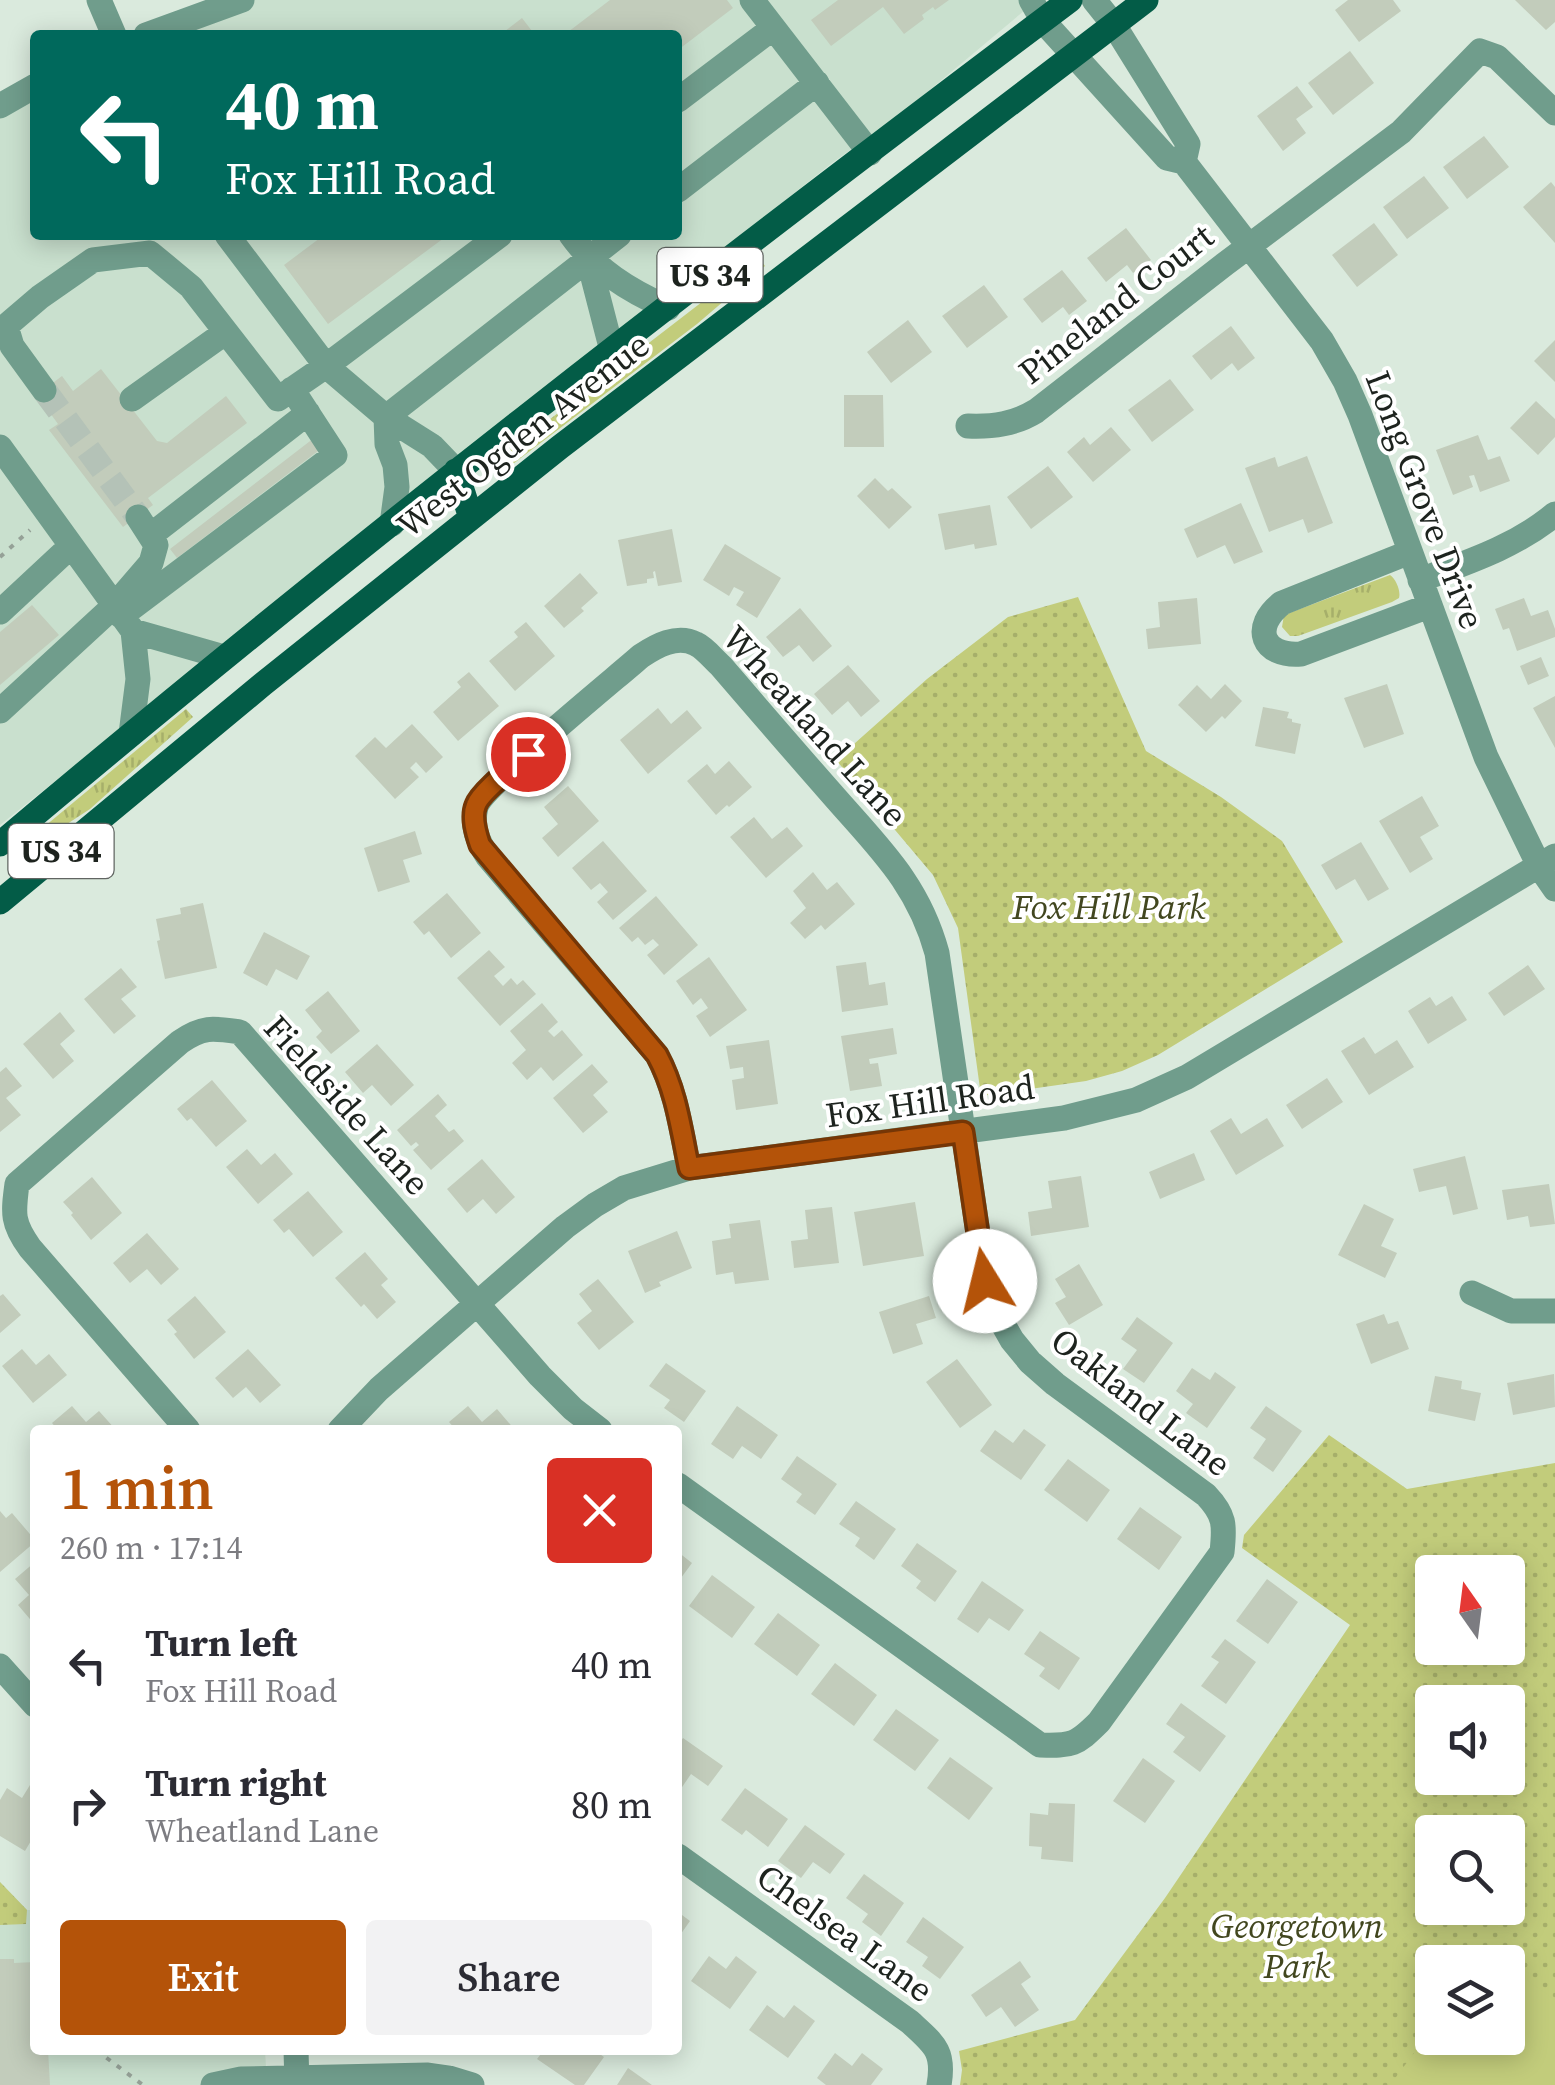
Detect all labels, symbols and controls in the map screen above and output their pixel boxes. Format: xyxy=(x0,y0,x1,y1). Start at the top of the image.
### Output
text: 40 m xyxy=(225,56,379,152)
icon: left xyxy=(60,70,190,200)
text: Fox Hill Road xyxy=(225,147,495,209)
street label: Pineland Court xyxy=(1009,212,1224,395)
road number: US 34 xyxy=(658,248,762,302)
street label: West Ogden Avenue xyxy=(387,321,659,549)
street label: Long Grove Drive xyxy=(1354,364,1496,636)
street label: Wheatland Lane xyxy=(712,615,918,837)
pin xyxy=(486,712,571,797)
icon: arrive xyxy=(501,727,556,782)
road number: US 34 xyxy=(8,824,114,878)
park label: Fox Hill Park xyxy=(1011,883,1206,931)
street label: Fieldside Lane xyxy=(253,1005,441,1205)
street label: Fox Hill Road xyxy=(823,1063,1038,1139)
position arrow xyxy=(933,1229,1037,1333)
street label: Oakland Lane xyxy=(1041,1317,1241,1487)
text: 1 min xyxy=(60,1447,214,1529)
button: close xyxy=(547,1458,652,1563)
text: 260 m · 17:14 xyxy=(60,1526,242,1570)
north arrow xyxy=(1415,1555,1525,1665)
map controls xyxy=(1415,1555,1525,2055)
text: Turn left xyxy=(145,1617,297,1669)
icon: left xyxy=(60,1638,115,1693)
text: 40 m xyxy=(571,1639,652,1691)
text: Fox Hill Road xyxy=(145,1669,337,1713)
button: sound xyxy=(1415,1685,1525,1795)
text: Turn right xyxy=(145,1757,327,1809)
icon: right xyxy=(60,1778,115,1833)
text: 80 m xyxy=(571,1779,652,1831)
text: Wheatland Lane xyxy=(145,1809,379,1853)
button: search xyxy=(1415,1815,1525,1925)
street label: Chelsea Lane xyxy=(747,1853,943,2013)
park label: Georgetown Park xyxy=(1211,1902,1383,1990)
button: Exit xyxy=(60,1920,346,2035)
button: Share xyxy=(366,1920,652,2035)
button: layers xyxy=(1415,1945,1525,2055)

